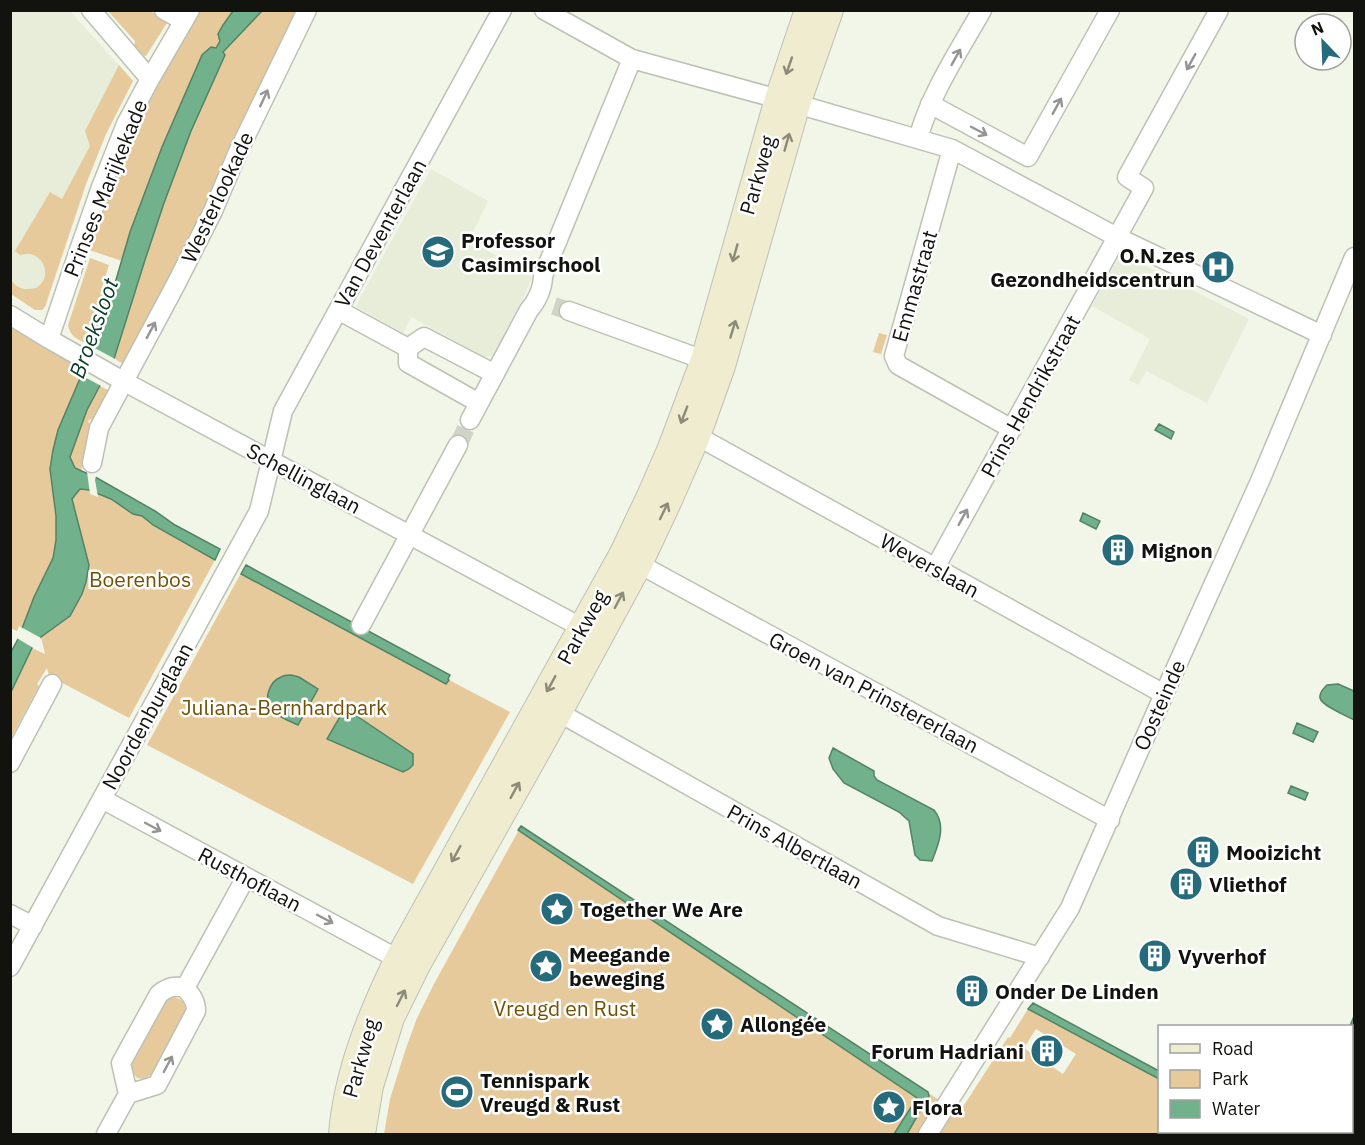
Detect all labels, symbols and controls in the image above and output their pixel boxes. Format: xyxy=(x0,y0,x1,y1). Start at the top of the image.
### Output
north arrow xyxy=(1293,12,1353,72)
text: N xyxy=(1308,17,1326,40)
one-way arrow xyxy=(951,49,962,67)
one-way arrow xyxy=(1185,53,1197,70)
one-way arrow xyxy=(783,56,794,75)
one-way arrow xyxy=(259,89,271,107)
street label: Prinses Marijkekade xyxy=(57,95,153,281)
one-way arrow xyxy=(1051,98,1063,115)
one-way arrow xyxy=(970,125,987,137)
street label: Westerlookade xyxy=(174,127,260,267)
street label: Parkweg xyxy=(732,132,782,218)
one-way arrow xyxy=(782,132,793,151)
street label: Van Deventerlaan xyxy=(328,154,432,312)
place label: Professor Casimirschool xyxy=(461,226,600,278)
street label: Emmastraat xyxy=(885,227,943,345)
school or university icon: Professor Casimirschool xyxy=(420,234,456,270)
place label: O.N.zes Gezondheidscentrun xyxy=(990,241,1195,293)
one-way arrow xyxy=(729,243,740,262)
hospital icon: O.N.zes Gezondheidscentrun xyxy=(1200,249,1236,285)
water label: Broeksloot xyxy=(62,273,125,382)
street label: Prins Hendrikstraat xyxy=(974,310,1086,482)
one-way arrow xyxy=(728,320,739,339)
one-way arrow xyxy=(145,322,157,339)
one-way arrow xyxy=(678,405,689,424)
street label: Schellinglaan xyxy=(242,436,366,520)
one-way arrow xyxy=(659,503,671,521)
one-way arrow xyxy=(958,508,969,526)
street label: Weverslaan xyxy=(875,526,985,604)
building icon: Mignon xyxy=(1100,532,1136,568)
place label: Mignon xyxy=(1141,536,1213,564)
park label: Boerenbos xyxy=(89,565,191,593)
street label: Parkweg xyxy=(550,585,614,669)
one-way arrow xyxy=(614,592,625,610)
street label: Groen van Prinstererlaan xyxy=(764,625,984,759)
street label: Noordenburglaan xyxy=(95,637,199,795)
street label: Oosteinde xyxy=(1127,655,1191,755)
one-way arrow xyxy=(545,675,557,692)
park label: Juliana-Bernhardpark xyxy=(181,693,387,721)
one-way arrow xyxy=(510,782,521,800)
street label: Prins Albertlaan xyxy=(722,797,868,895)
one-way arrow xyxy=(144,822,162,833)
building icon: Mooizicht xyxy=(1185,834,1221,870)
place label: Mooizicht xyxy=(1226,838,1321,866)
street label: Rusthoflaan xyxy=(193,840,307,918)
one-way arrow xyxy=(450,845,462,862)
building icon: Vliethof xyxy=(1168,866,1204,902)
place label: Vliethof xyxy=(1209,870,1287,898)
place icon: Together We Are xyxy=(539,891,575,927)
place label: Together We Are xyxy=(580,895,743,923)
one-way arrow xyxy=(316,913,333,925)
building icon: Vyverhof xyxy=(1137,938,1173,974)
place label: Meegande beweging xyxy=(569,940,671,992)
place label: Vyverhof xyxy=(1178,942,1266,970)
place icon: Meegande beweging xyxy=(528,948,564,984)
building icon: Onder De Linden xyxy=(954,973,990,1009)
place label: Onder De Linden xyxy=(995,977,1159,1005)
one-way arrow xyxy=(395,989,407,1007)
park label: Vreugd en Rust xyxy=(494,994,636,1022)
place icon: Allongée xyxy=(699,1006,735,1042)
place label: Allongée xyxy=(740,1010,827,1038)
street label: Parkweg xyxy=(335,1015,385,1101)
legend xyxy=(1158,1025,1353,1133)
building icon: Forum Hadriani xyxy=(1029,1033,1065,1069)
place label: Forum Hadriani xyxy=(871,1037,1024,1065)
text: Road xyxy=(1212,1037,1253,1060)
one-way arrow xyxy=(162,1056,174,1073)
place label: Tennispark Vreugd & Rust xyxy=(480,1066,620,1118)
text: Park xyxy=(1212,1067,1249,1090)
sports icon: Tennispark Vreugd & Rust xyxy=(439,1074,475,1110)
place icon: Flora xyxy=(871,1089,907,1125)
place label: Flora xyxy=(912,1093,963,1121)
text: Water xyxy=(1212,1097,1261,1120)

